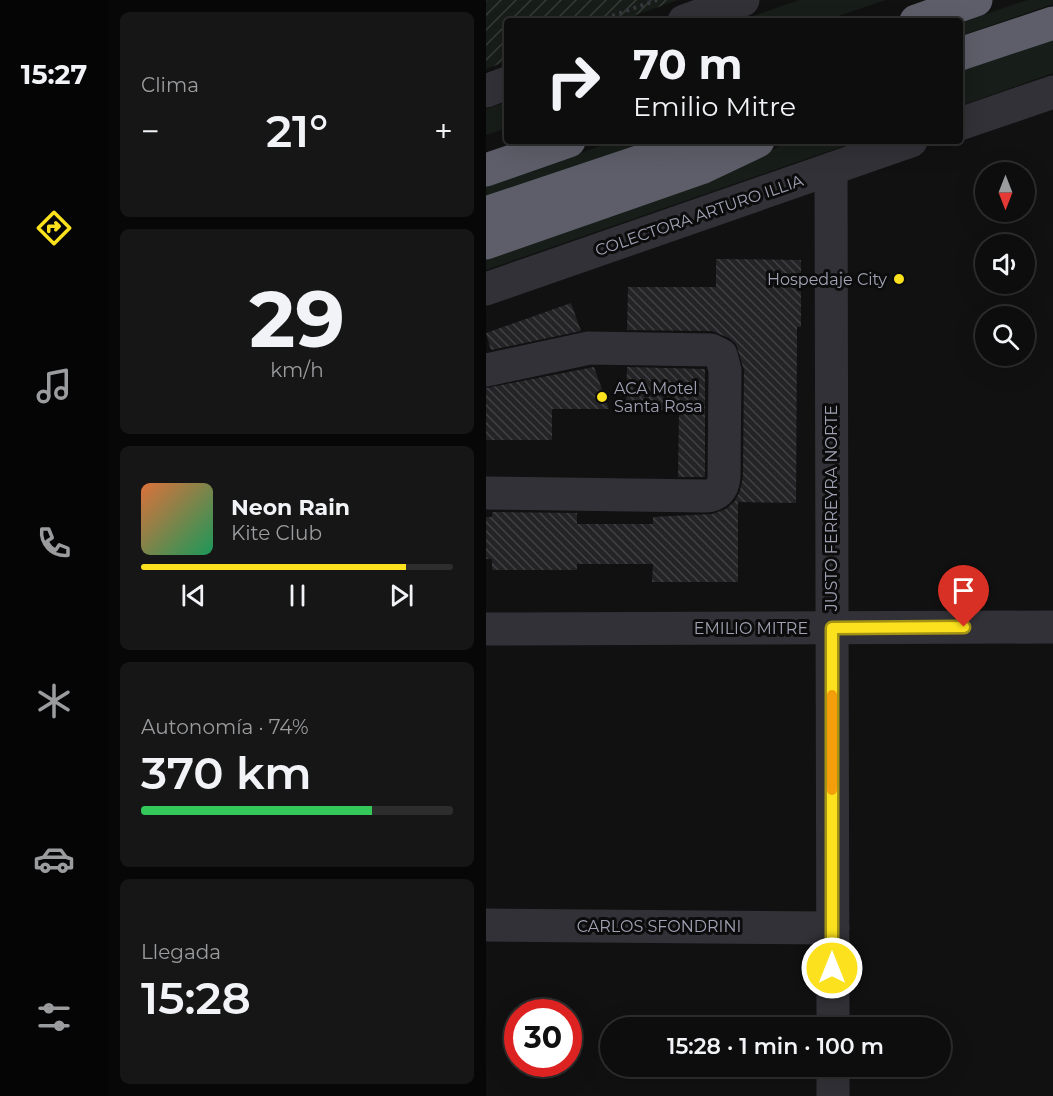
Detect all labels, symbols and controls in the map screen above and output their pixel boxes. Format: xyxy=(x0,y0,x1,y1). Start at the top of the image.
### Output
text: 70 m xyxy=(633,38,743,90)
icon: right xyxy=(534,42,612,120)
text: 15:27 xyxy=(21,58,87,91)
text: Clima xyxy=(141,73,199,97)
text: Emilio Mitre xyxy=(633,90,796,123)
text: 21° xyxy=(266,103,328,158)
text: − xyxy=(141,111,160,151)
text: + xyxy=(434,111,453,151)
north arrow xyxy=(975,162,1035,222)
map controls xyxy=(975,162,1035,366)
street label: COLECTORA ARTURO ILLIA xyxy=(593,171,806,260)
icon: directions xyxy=(33,207,75,249)
button: sound xyxy=(975,234,1035,294)
place label: Hospedaje City xyxy=(767,270,887,289)
text: 29 xyxy=(249,271,345,367)
marker: Hospedaje City xyxy=(892,272,906,286)
button: search xyxy=(975,306,1035,366)
text: km/h xyxy=(270,358,324,382)
icon: music xyxy=(33,365,75,407)
place label: ACA Motel Santa Rosa xyxy=(614,379,703,416)
marker: ACA Motel Santa Rosa xyxy=(595,390,609,404)
street label: JUSTO FERREYRA NORTE xyxy=(822,405,841,612)
text: Neon Rain xyxy=(231,494,350,521)
text: Kite Club xyxy=(231,521,322,545)
icon: phone xyxy=(33,522,75,564)
pin xyxy=(938,565,989,627)
icon: arrive xyxy=(947,574,980,607)
icon: previous xyxy=(177,579,210,612)
icon: pause xyxy=(281,579,314,612)
icon: next xyxy=(385,579,418,612)
street label: EMILIO MITRE xyxy=(694,619,808,638)
icon: climate xyxy=(33,680,75,722)
text: Autonomía · 74% xyxy=(141,715,309,739)
text: 370 km xyxy=(141,745,312,800)
icon: car xyxy=(33,838,75,880)
street label: CARLOS SFONDRINI xyxy=(577,917,741,936)
position arrow xyxy=(800,936,864,1000)
text: Llegada xyxy=(141,940,221,964)
text: 15:28 xyxy=(141,970,251,1025)
icon: filters xyxy=(33,996,75,1038)
speed limit sign: 30 xyxy=(504,999,582,1077)
text: 15:28 · 1 min · 100 m xyxy=(667,1033,884,1060)

